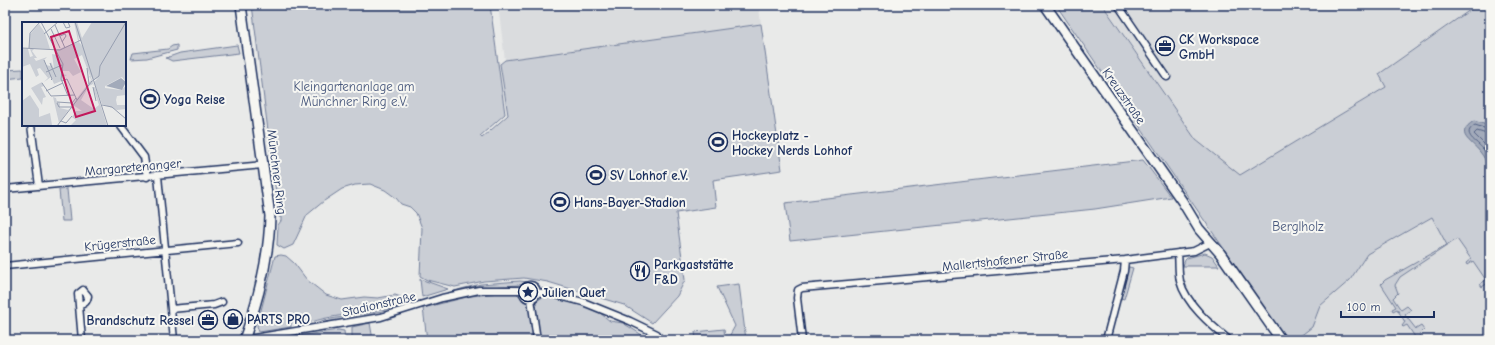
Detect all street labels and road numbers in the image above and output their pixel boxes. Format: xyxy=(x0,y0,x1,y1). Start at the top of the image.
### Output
street label: Kreuzstraße xyxy=(1099,65,1149,127)
street label: Münchner Ring xyxy=(264,128,290,216)
street label: Margaretenanger xyxy=(84,155,183,179)
street label: Krügerstraße xyxy=(84,232,157,254)
street label: Mallertshofener Straße xyxy=(941,246,1069,274)
street label: Stadionstraße xyxy=(341,288,418,320)

